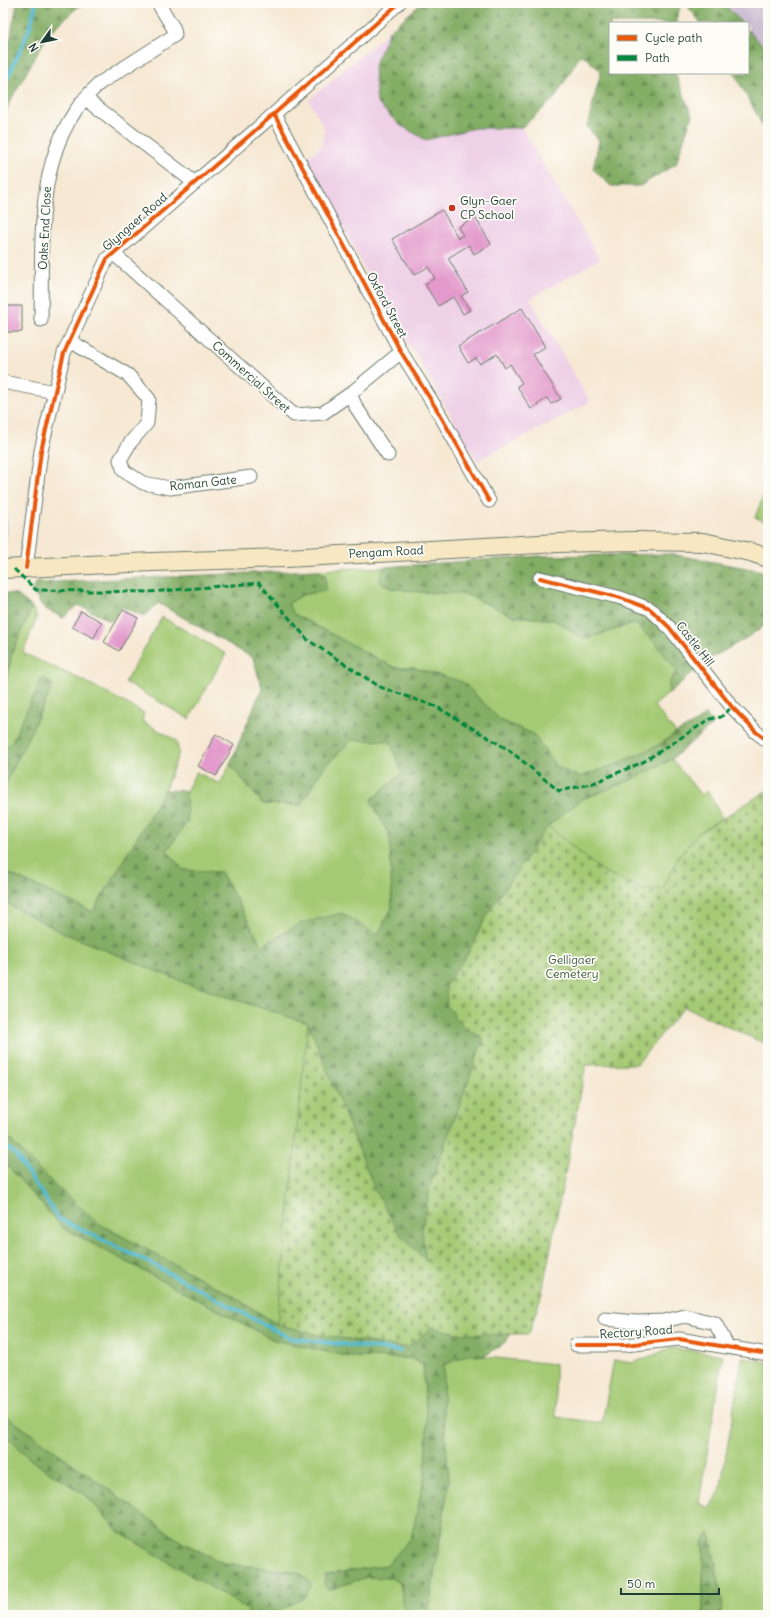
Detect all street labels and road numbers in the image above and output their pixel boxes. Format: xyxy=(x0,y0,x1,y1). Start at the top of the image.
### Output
street label: Oaks End Close xyxy=(35,186,54,270)
street label: Glyngaer Road xyxy=(99,189,170,254)
street label: Oxford Street xyxy=(364,269,411,340)
street label: Commercial Street xyxy=(209,338,294,416)
street label: Roman Gate xyxy=(169,472,237,493)
street label: Pengam Road xyxy=(348,542,424,561)
street label: Castle Hill xyxy=(673,618,718,669)
street label: Rectory Road xyxy=(599,1321,673,1342)

